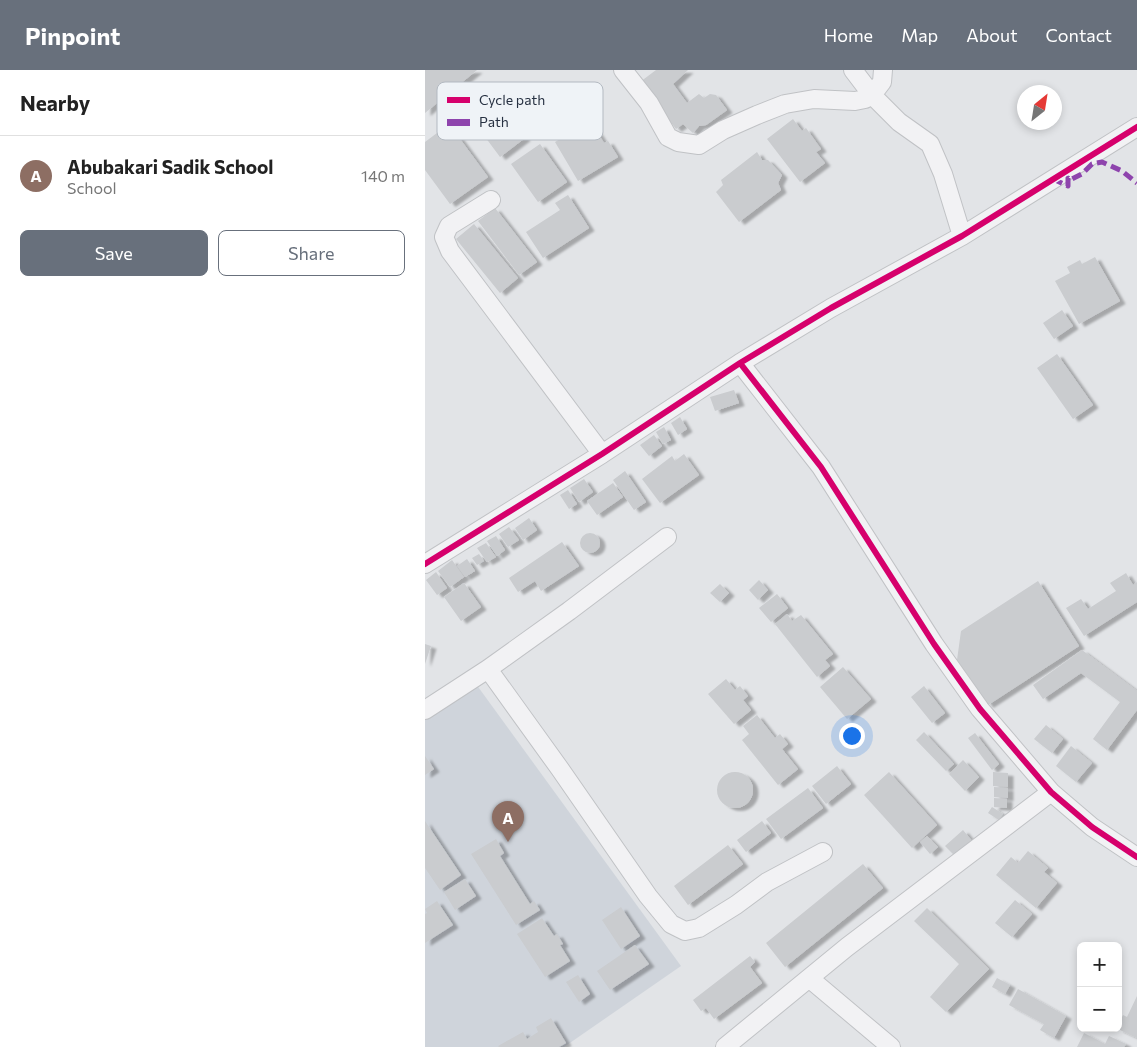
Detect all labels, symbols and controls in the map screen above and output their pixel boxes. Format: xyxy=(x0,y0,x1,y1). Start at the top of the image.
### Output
text: Pinpoint xyxy=(25,21,120,50)
text: Home xyxy=(824,24,873,46)
text: Map xyxy=(901,24,938,46)
text: About xyxy=(966,24,1018,46)
text: Contact xyxy=(1046,24,1112,46)
legend xyxy=(437,82,603,140)
north arrow xyxy=(1017,85,1062,130)
text: Nearby xyxy=(20,90,90,115)
text: Cycle path xyxy=(479,91,545,108)
text: Path xyxy=(479,113,509,130)
text: Abubakari Sadik School xyxy=(67,155,274,178)
text: A xyxy=(30,166,42,185)
text: 140 m xyxy=(361,166,405,185)
text: School xyxy=(67,178,117,197)
button: Save xyxy=(20,230,208,276)
button: Share xyxy=(218,230,405,276)
your location xyxy=(839,723,865,749)
pin: A xyxy=(492,801,524,842)
map controls xyxy=(1077,942,1122,1032)
button: + xyxy=(1077,942,1122,987)
button: − xyxy=(1077,987,1122,1032)

